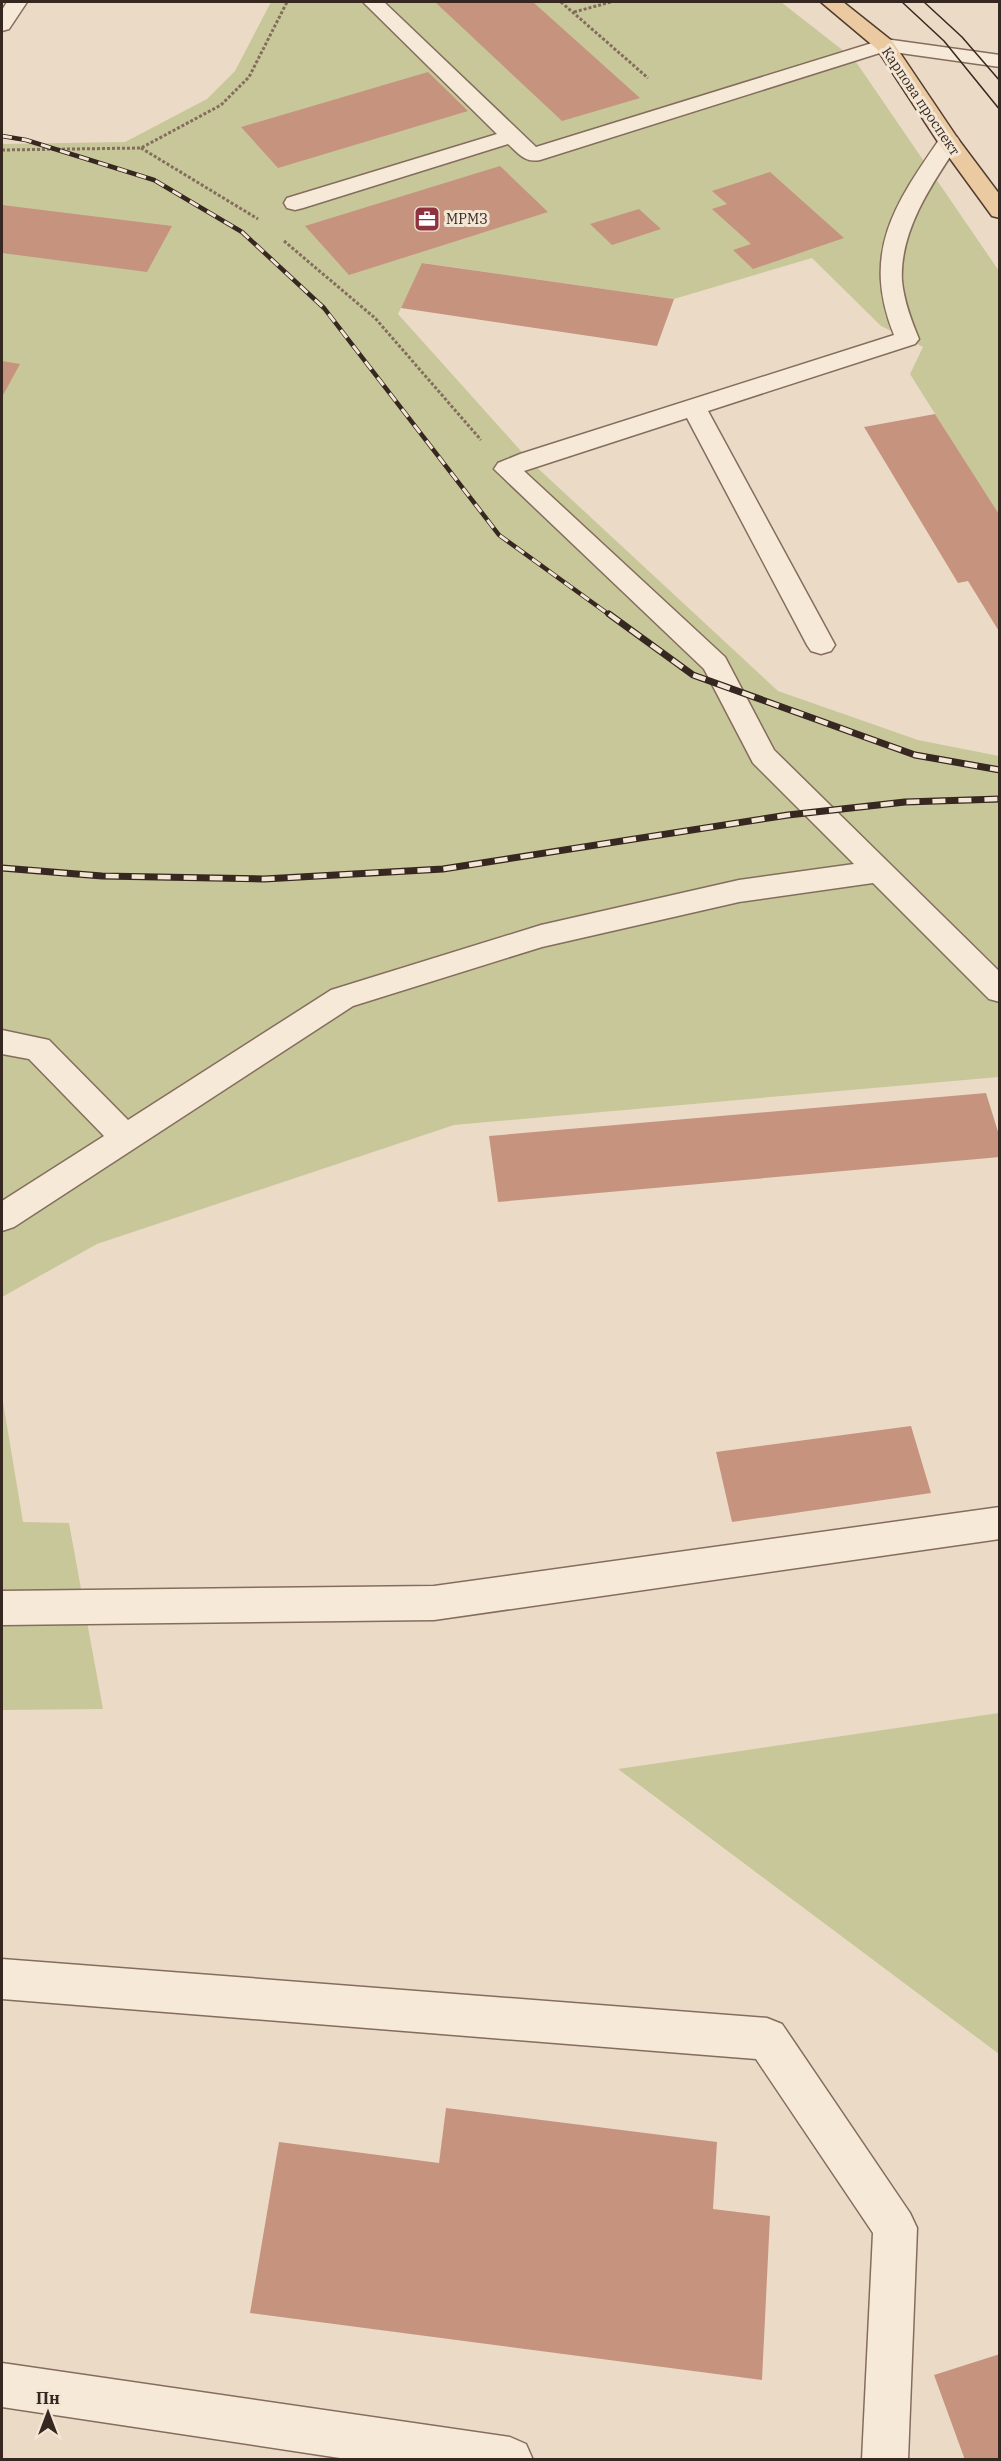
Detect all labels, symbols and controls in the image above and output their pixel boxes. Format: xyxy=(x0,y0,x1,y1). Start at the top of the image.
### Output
street label: Карпова проспект xyxy=(878,43,964,159)
office icon: МРМЗ xyxy=(412,204,442,234)
place label: МРМЗ xyxy=(446,210,488,228)
north arrow xyxy=(18,2383,78,2443)
text: Пн xyxy=(36,2388,60,2408)

